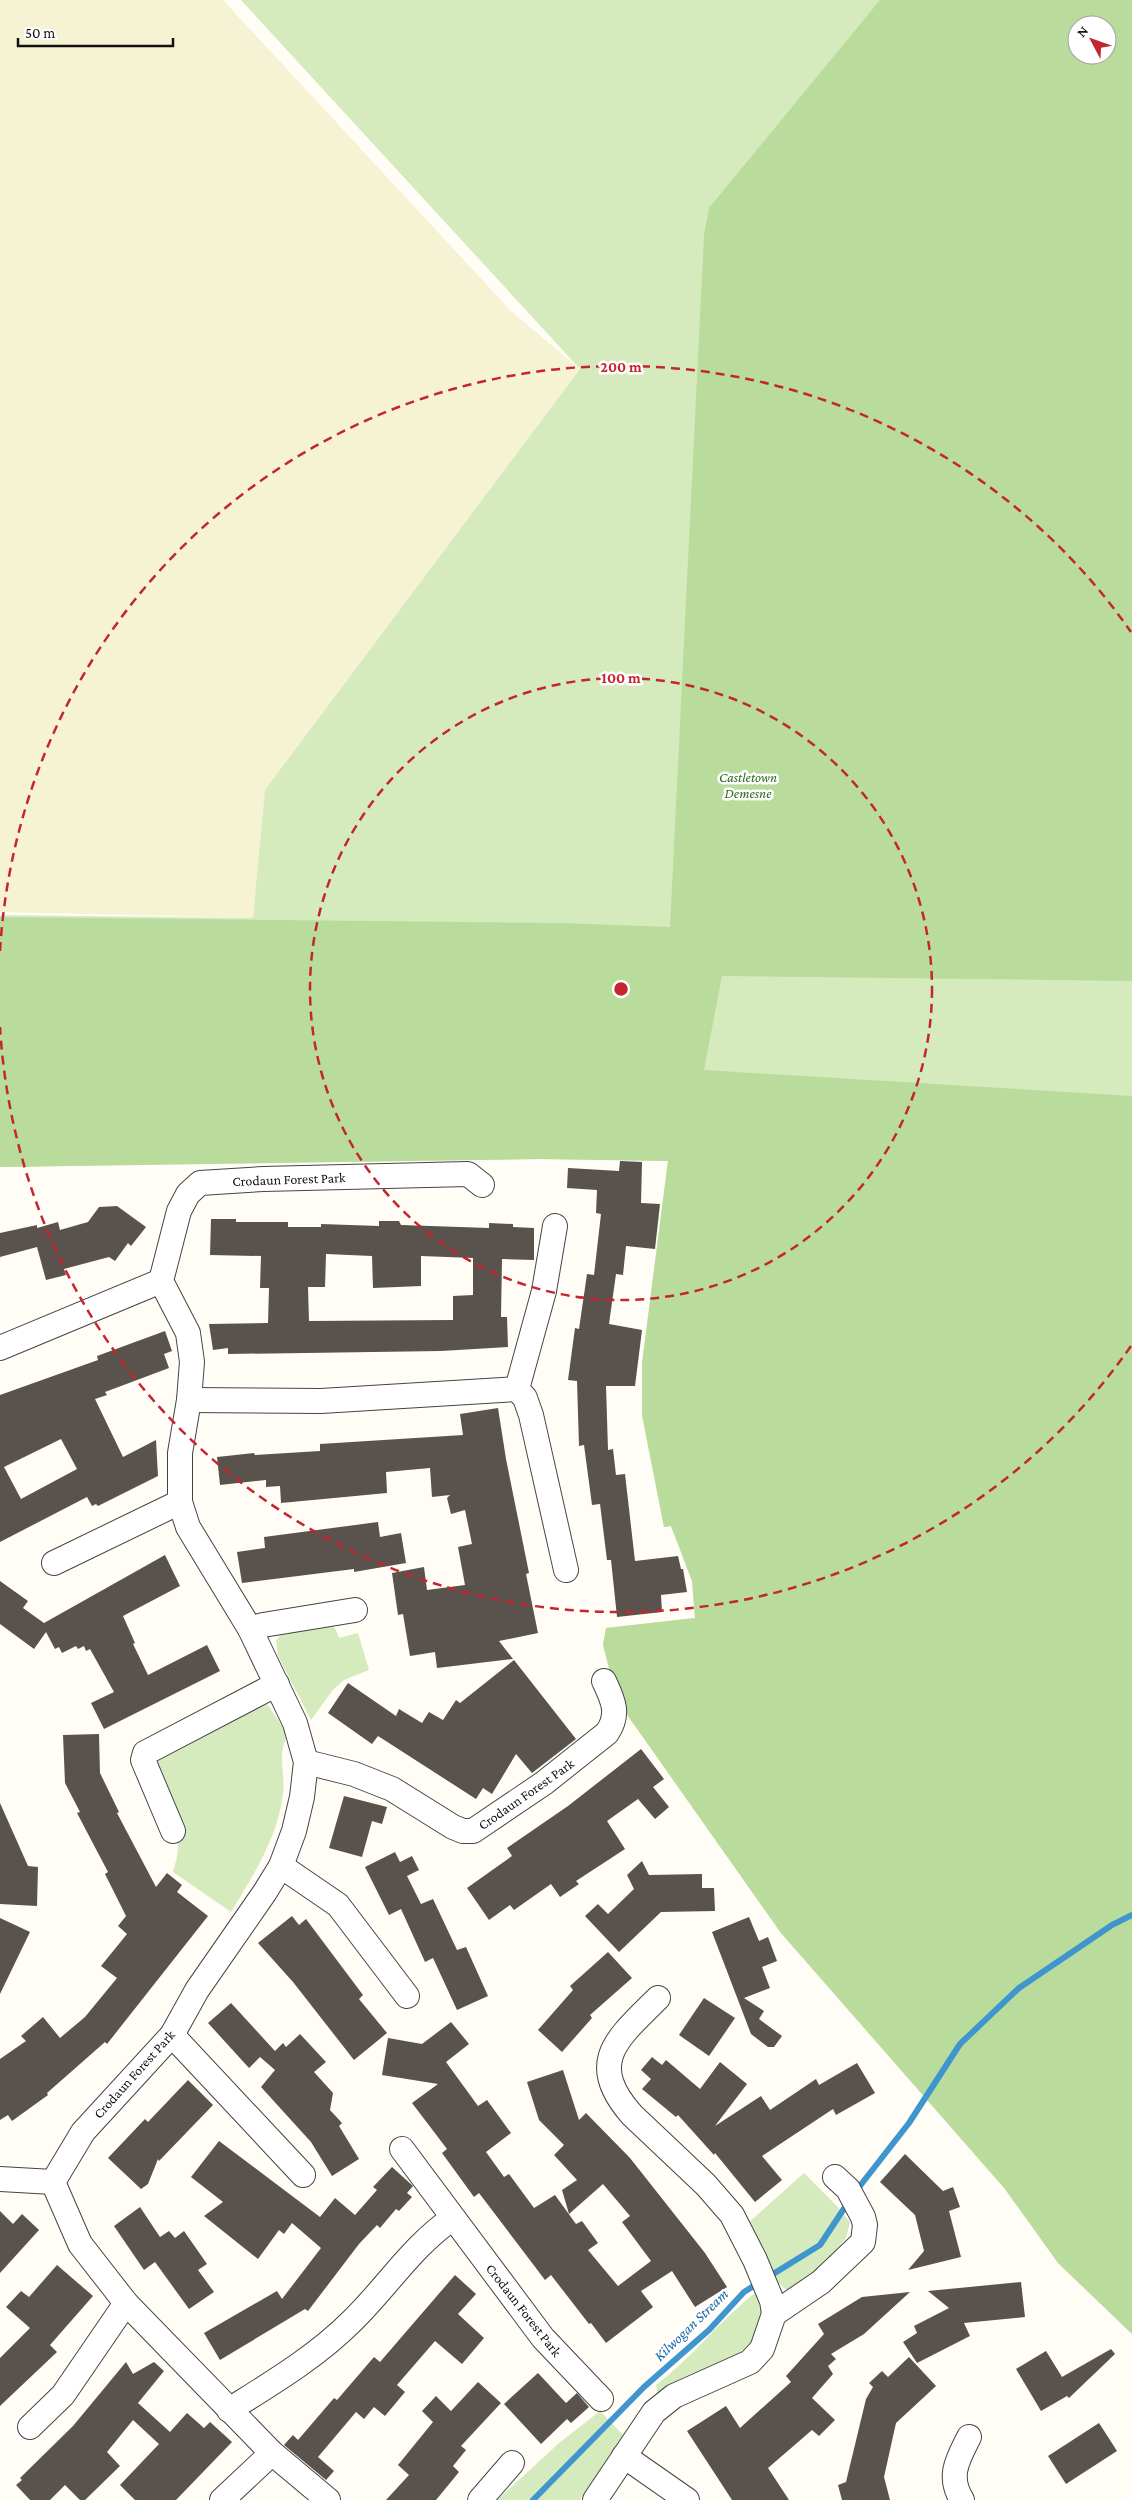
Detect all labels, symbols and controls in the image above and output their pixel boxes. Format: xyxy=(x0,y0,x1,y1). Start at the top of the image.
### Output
scale bar xyxy=(18,15,172,47)
north arrow xyxy=(1067,15,1117,65)
text: N xyxy=(1073,22,1092,40)
text: 50 m xyxy=(25,25,55,41)
text: 200 m xyxy=(600,359,642,375)
text: 100 m xyxy=(601,670,641,686)
park label: Castletown Demesne xyxy=(719,769,777,801)
centre of rings xyxy=(612,980,630,998)
street label: Crodaun Forest Park xyxy=(232,1169,346,1189)
street label: Crodaun Forest Park xyxy=(475,1755,577,1833)
street label: Crodaun Forest Park xyxy=(90,2026,178,2121)
street label: Crodaun Forest Park xyxy=(483,2260,565,2360)
water label: Kilwogan Stream xyxy=(651,2286,732,2365)

